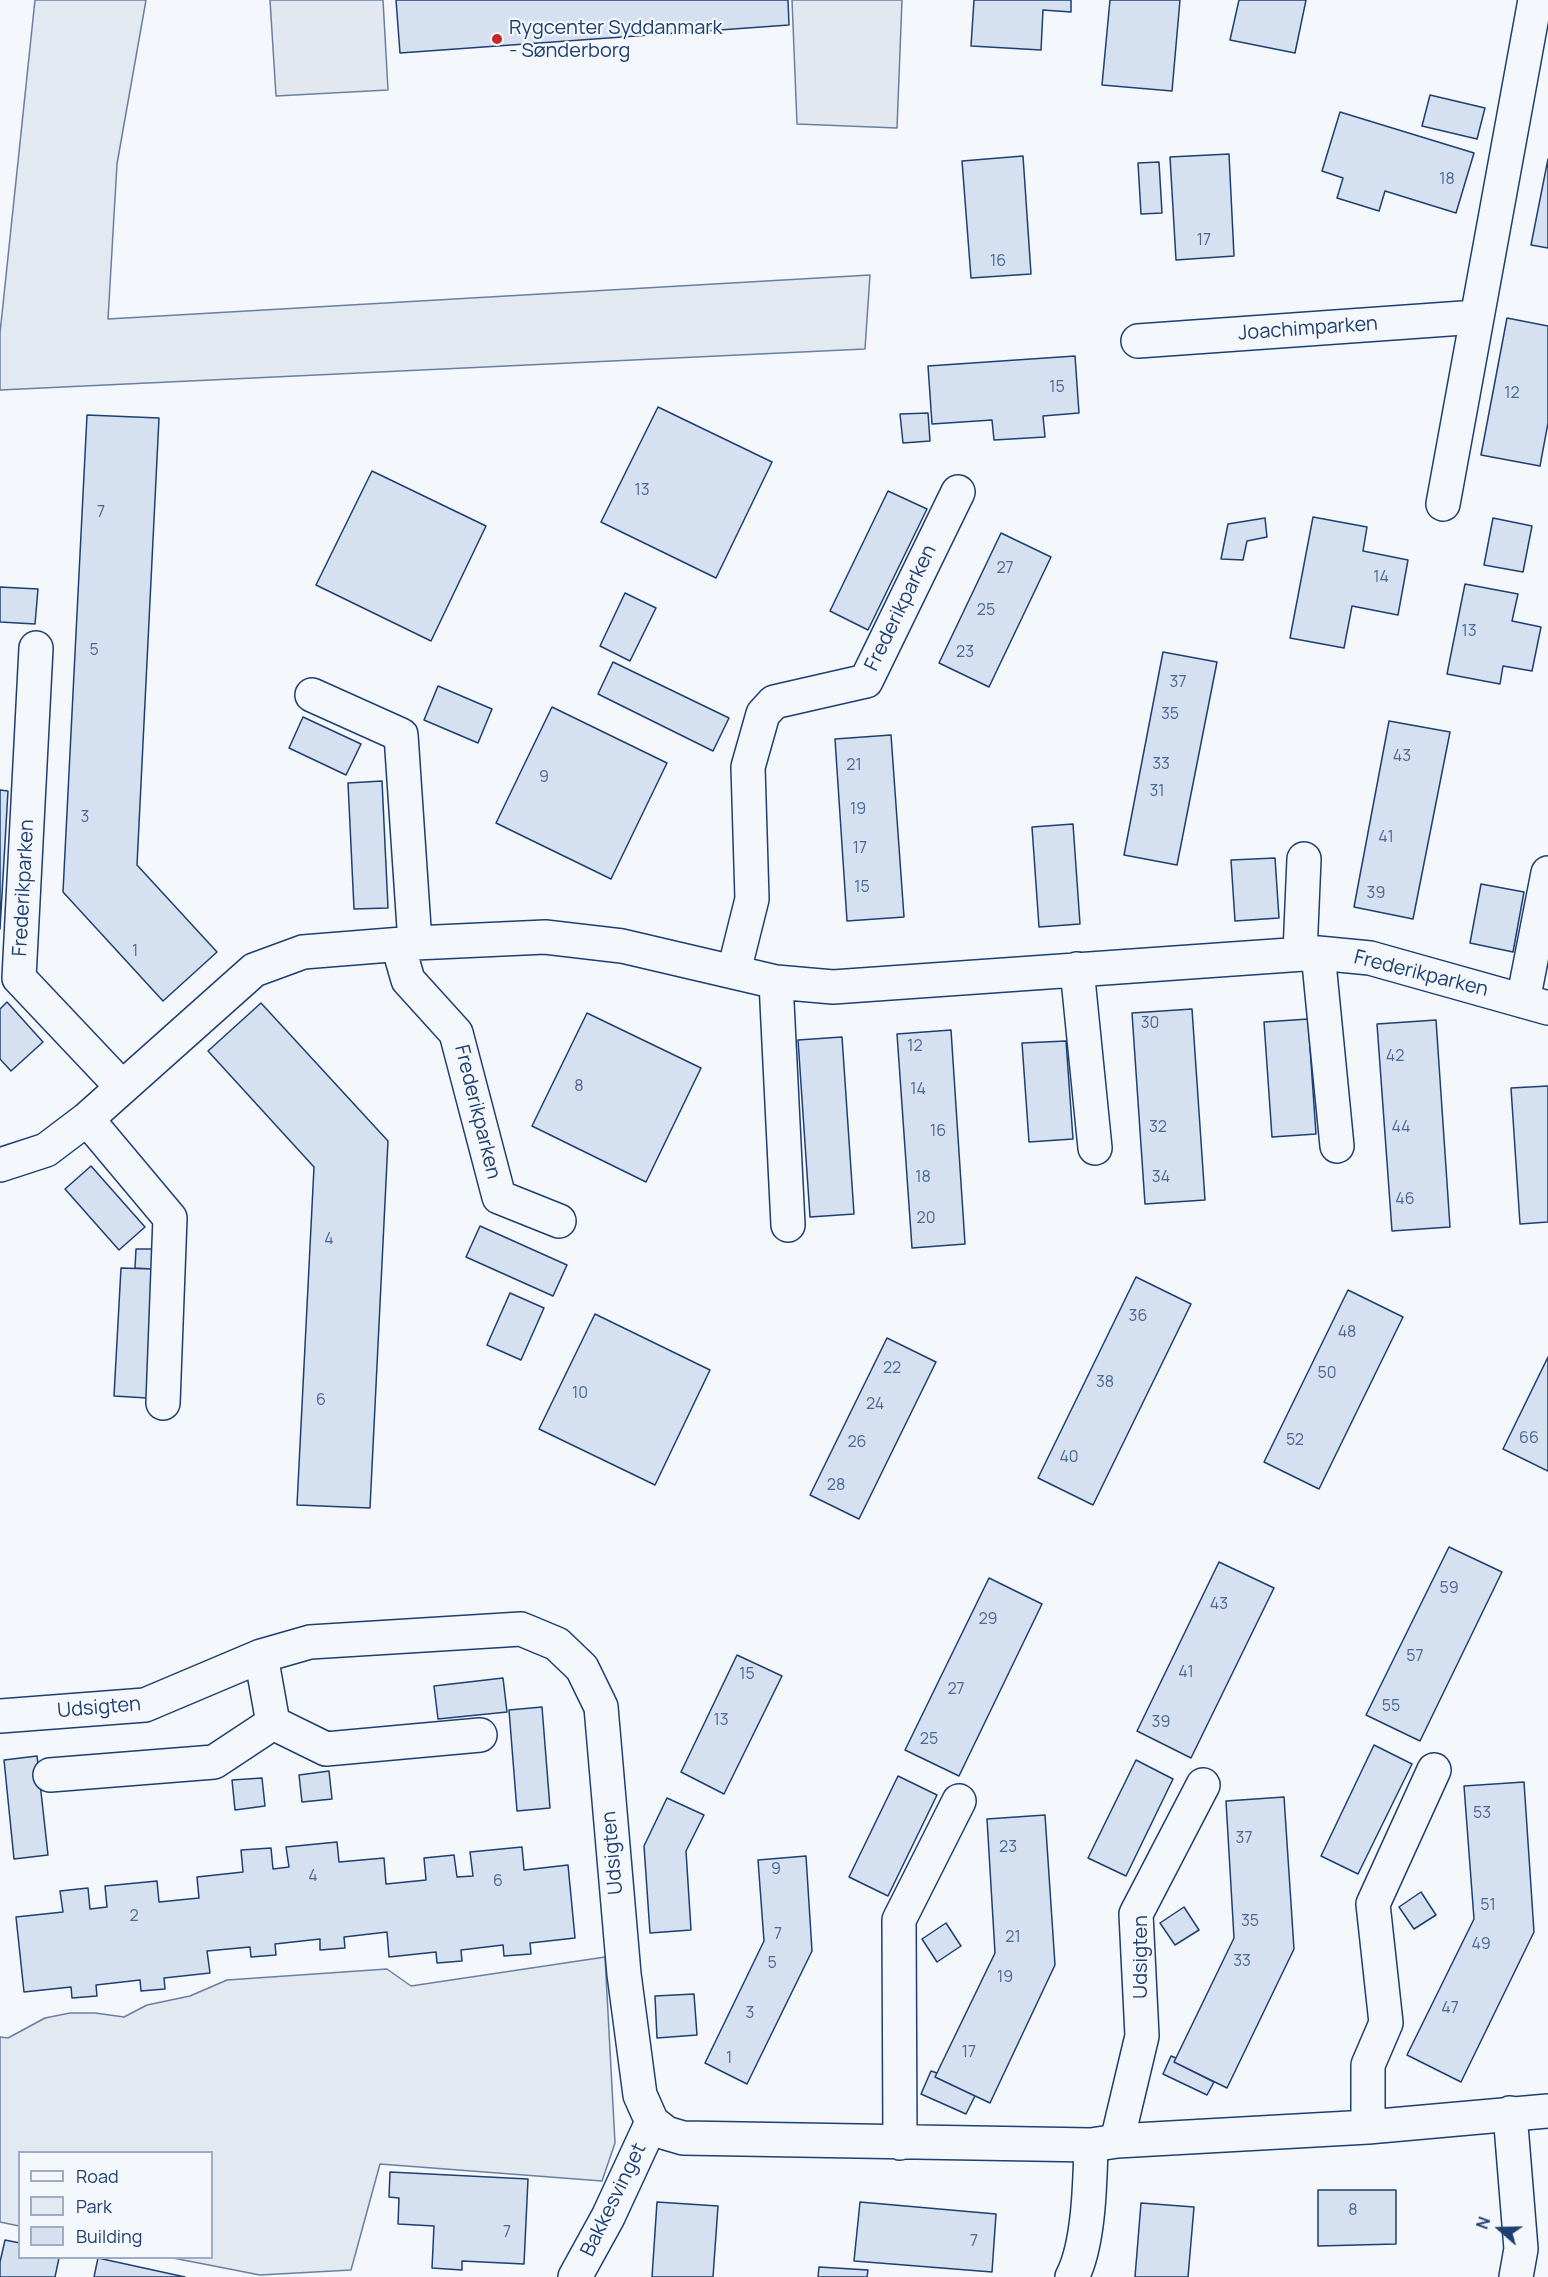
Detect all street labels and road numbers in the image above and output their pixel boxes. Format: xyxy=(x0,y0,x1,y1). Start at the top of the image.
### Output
street label: Joachimparken xyxy=(1237,312,1379,346)
street label: Frederikparken xyxy=(860,541,942,675)
street label: Frederikparken xyxy=(8,819,40,957)
street label: Frederikparken xyxy=(1352,946,1490,1002)
street label: Frederikparken xyxy=(449,1043,505,1181)
street label: Udsigten xyxy=(56,1692,142,1724)
street label: Udsigten xyxy=(597,1810,629,1896)
street label: Udsigten xyxy=(1129,1915,1153,1999)
street label: Bakkesvinget xyxy=(576,2139,652,2261)

